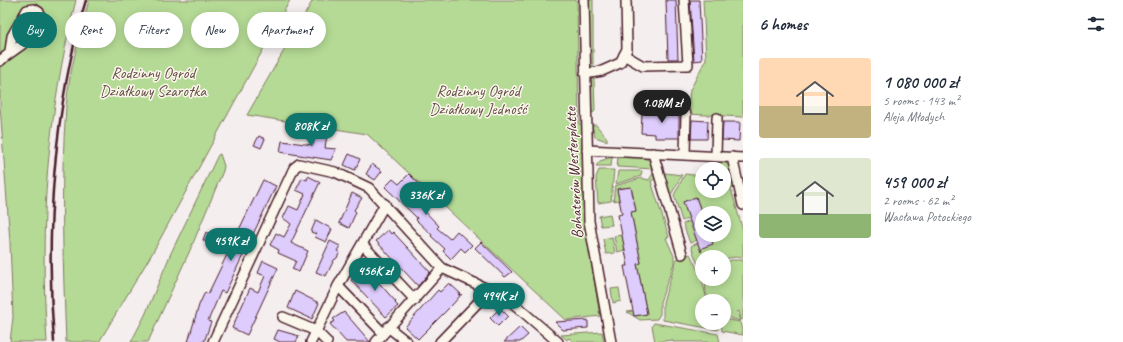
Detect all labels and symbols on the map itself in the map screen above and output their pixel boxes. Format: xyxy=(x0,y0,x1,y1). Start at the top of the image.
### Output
park label: Rodzinny Ogród Działkowy Szarotka xyxy=(100,63,207,101)
park label: Rodzinny Ogród Działkowy Jedność xyxy=(429,81,529,119)
pin: 1.08M zł xyxy=(621,90,703,124)
street label: Bohaterów Westerplatte xyxy=(560,105,587,239)
pin: 808K zł xyxy=(274,113,348,147)
pin: 336K zł xyxy=(389,182,463,216)
pin: 459K zł xyxy=(194,228,268,262)
pin: 456K zł xyxy=(338,258,412,292)
pin: 494K zł xyxy=(462,283,536,317)

